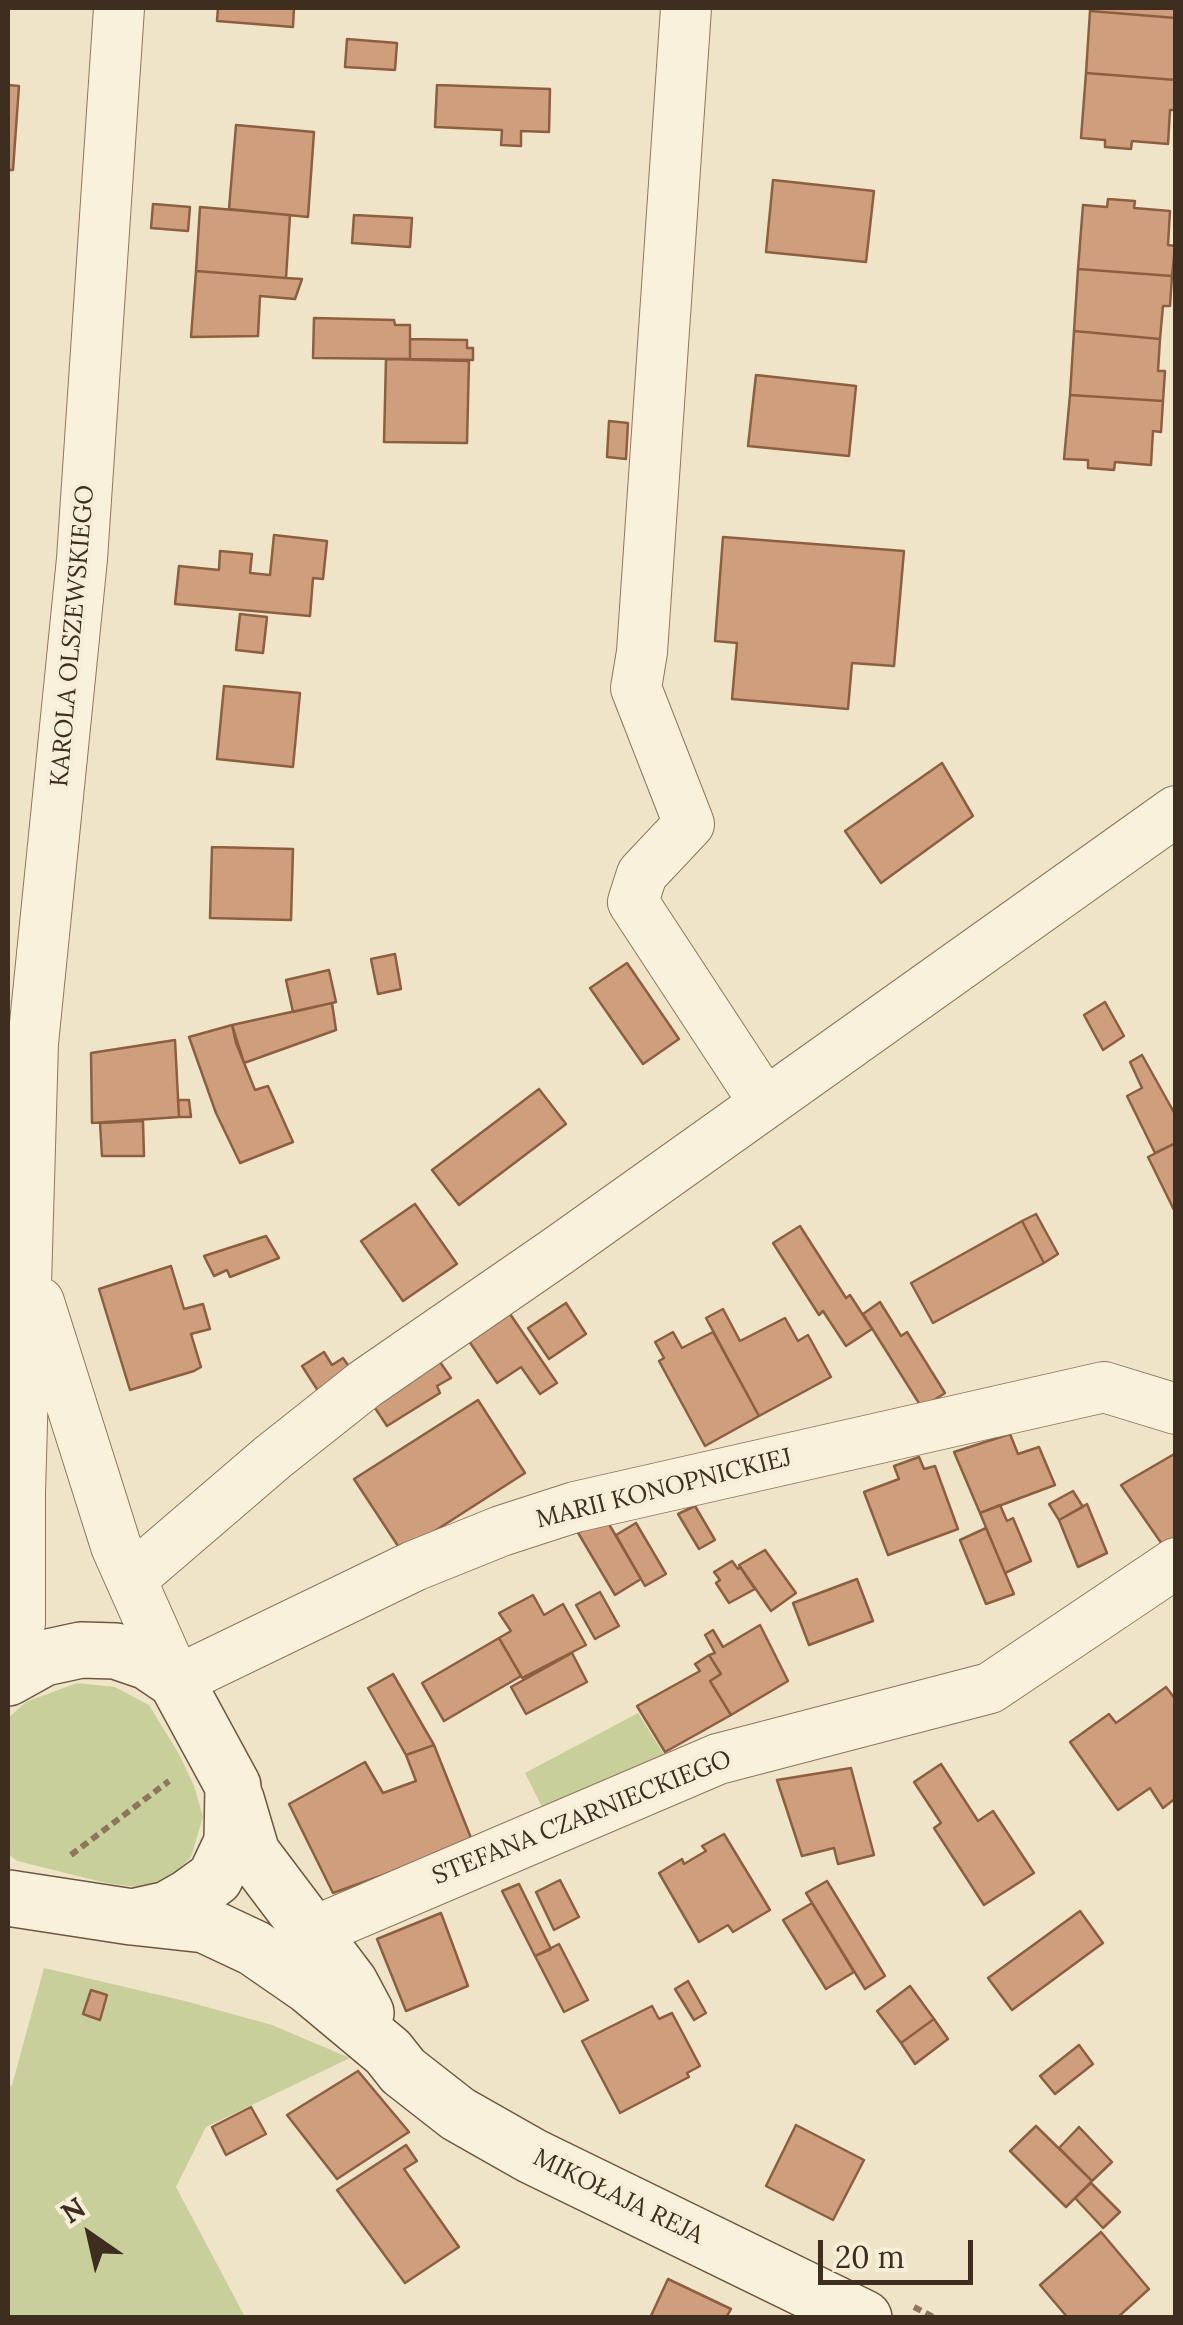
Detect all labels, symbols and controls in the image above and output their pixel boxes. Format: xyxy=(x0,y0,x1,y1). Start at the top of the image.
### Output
street label: KAROLA OLSZEWSKIEGO xyxy=(45,484,101,788)
street label: MARII KONOPNICKIEJ xyxy=(533,1443,795,1535)
street label: STEFANA CZARNIECKIEGO xyxy=(428,1744,736,1892)
street label: MIKOŁAJA REJA xyxy=(528,2143,708,2251)
north arrow xyxy=(40,2185,140,2285)
text: N xyxy=(54,2189,92,2231)
scale bar xyxy=(823,2220,978,2282)
text: 20 m xyxy=(835,2238,904,2276)

